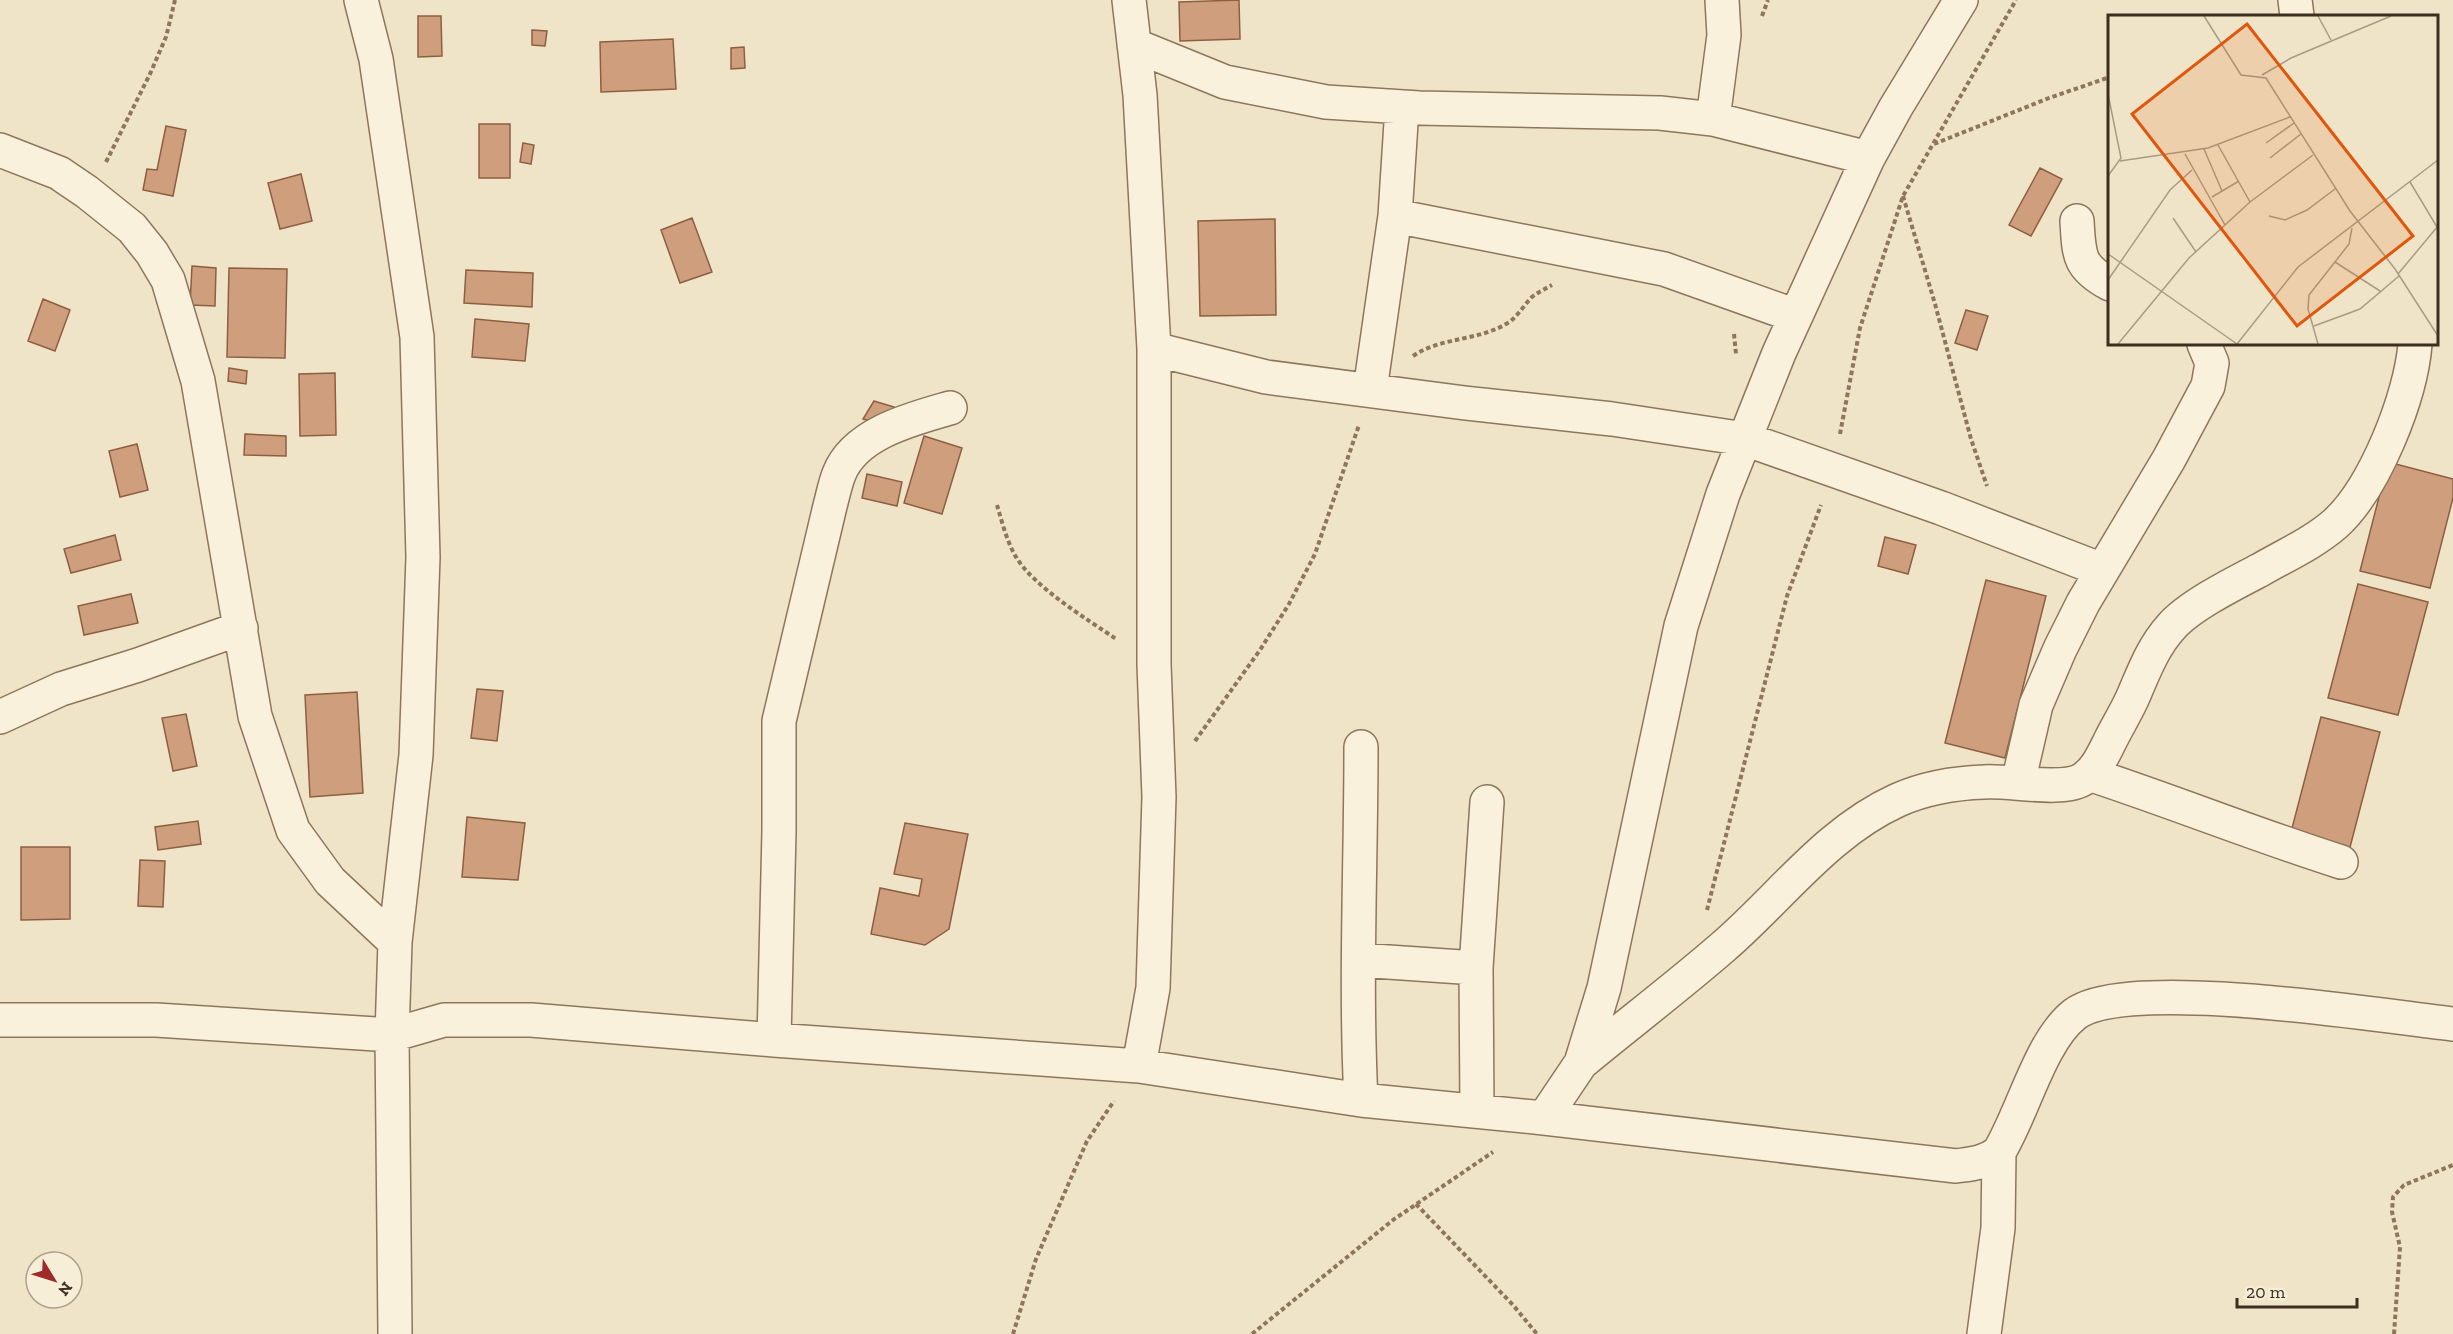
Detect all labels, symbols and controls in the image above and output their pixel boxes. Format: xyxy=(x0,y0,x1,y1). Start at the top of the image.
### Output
inset map xyxy=(2108,15,2438,345)
north arrow xyxy=(24,1250,84,1310)
scale bar xyxy=(2237,1271,2357,1309)
text: N xyxy=(54,1278,77,1300)
text: 20 m xyxy=(2246,1281,2286,1303)

